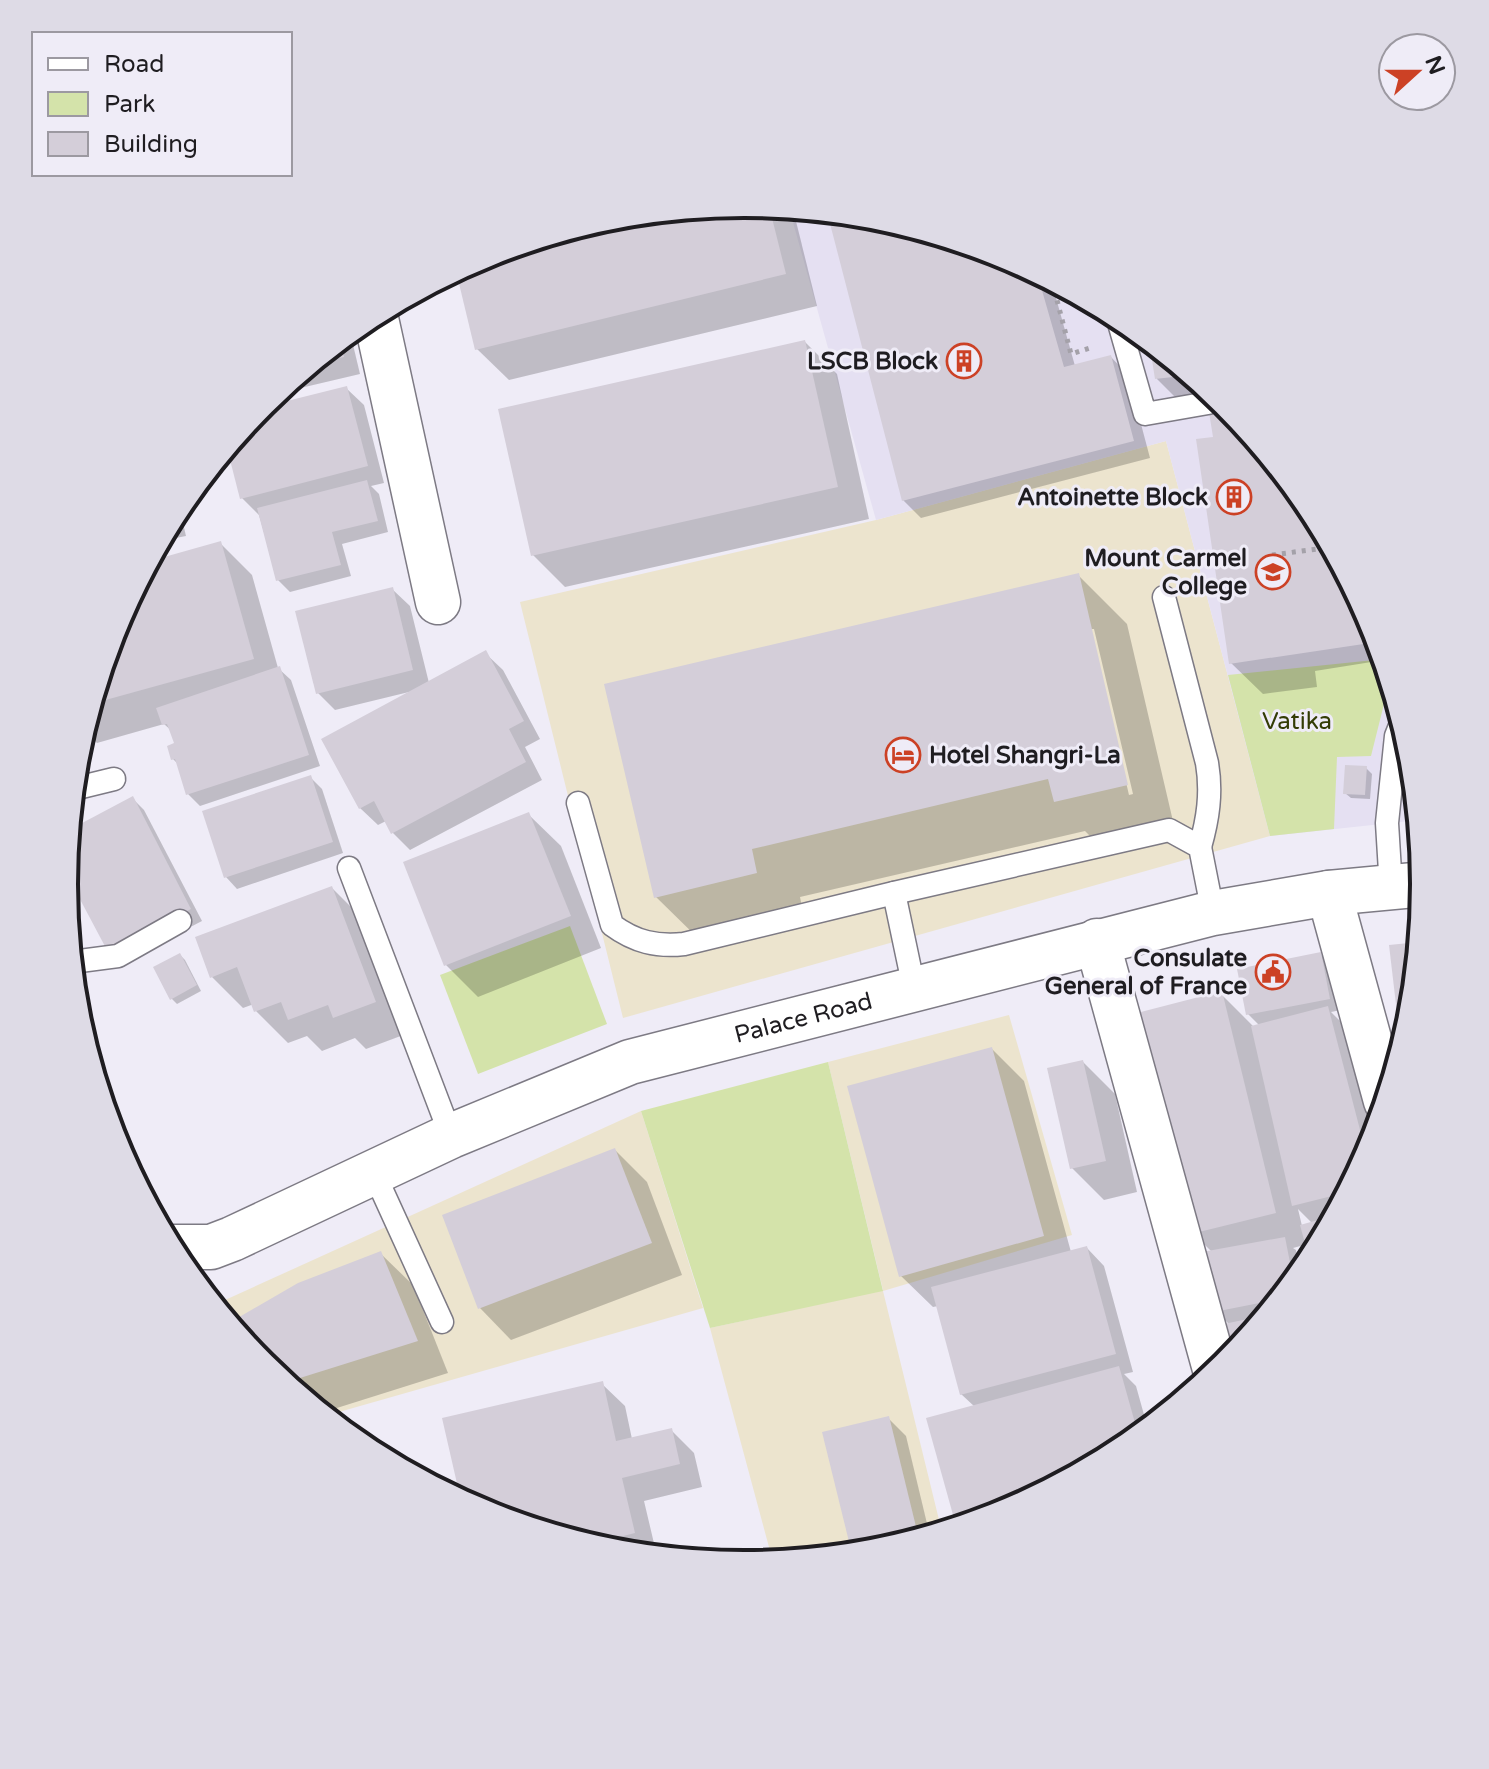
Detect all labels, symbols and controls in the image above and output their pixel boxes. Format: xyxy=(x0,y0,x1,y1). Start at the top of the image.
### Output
legend xyxy=(32,32,292,176)
north arrow xyxy=(1377,32,1457,112)
text: Road xyxy=(104,50,164,79)
text: N xyxy=(1419,52,1450,78)
text: Park xyxy=(104,90,155,119)
text: Building xyxy=(104,130,198,159)
building icon: LSCB Block xyxy=(945,342,983,380)
place label: LSCB Block xyxy=(807,347,938,376)
building icon: Antoinette Block xyxy=(1215,478,1253,516)
place label: Antoinette Block xyxy=(1017,483,1208,512)
place label: Mount Carmel College xyxy=(1084,544,1247,601)
school or university icon: Mount Carmel College xyxy=(1254,553,1292,591)
park label: Vatika xyxy=(1262,707,1332,736)
hotel icon: Hotel Shangri-La xyxy=(884,736,922,774)
place label: Hotel Shangri-La xyxy=(929,741,1121,770)
place label: Consulate General of France xyxy=(1045,944,1247,1001)
public building icon: Consulate General of France xyxy=(1254,953,1292,991)
street label: Palace Road xyxy=(731,986,875,1049)

